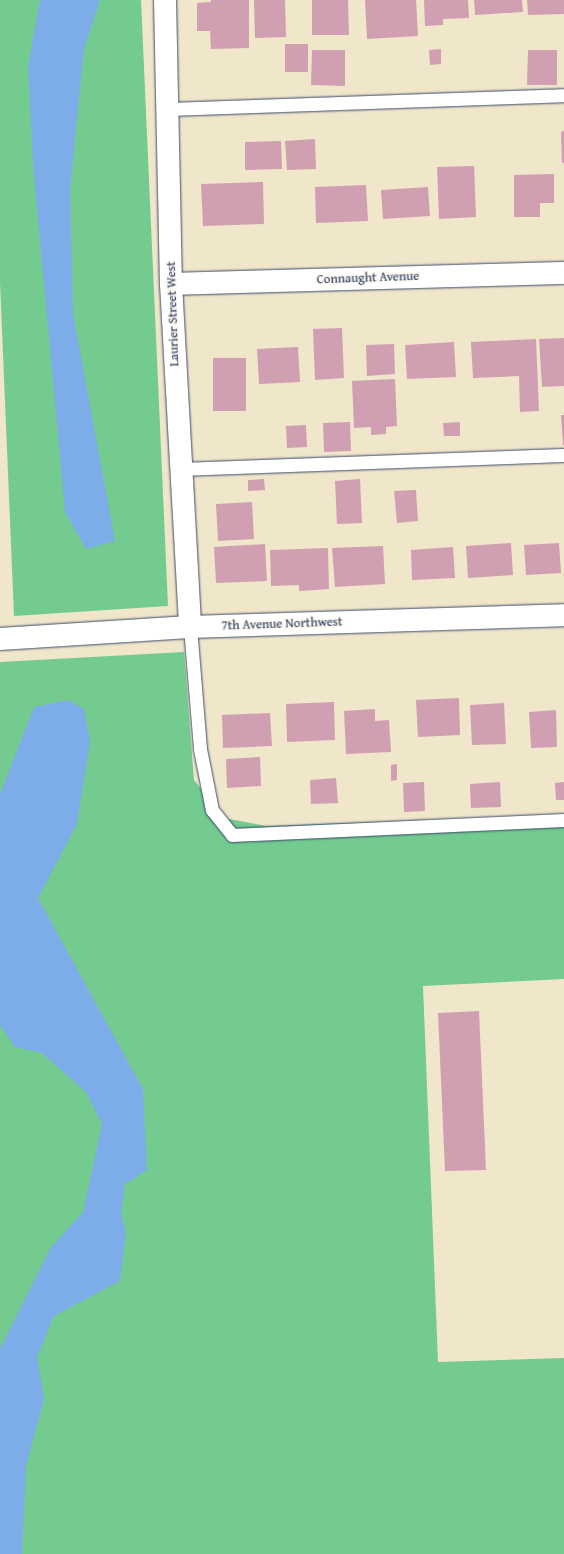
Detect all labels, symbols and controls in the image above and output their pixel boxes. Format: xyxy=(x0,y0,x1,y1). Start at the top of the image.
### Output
street label: Laurier Street West xyxy=(163,261,183,367)
street label: Connaught Avenue xyxy=(316,268,420,288)
street label: 7th Avenue Northwest xyxy=(221,614,343,634)

